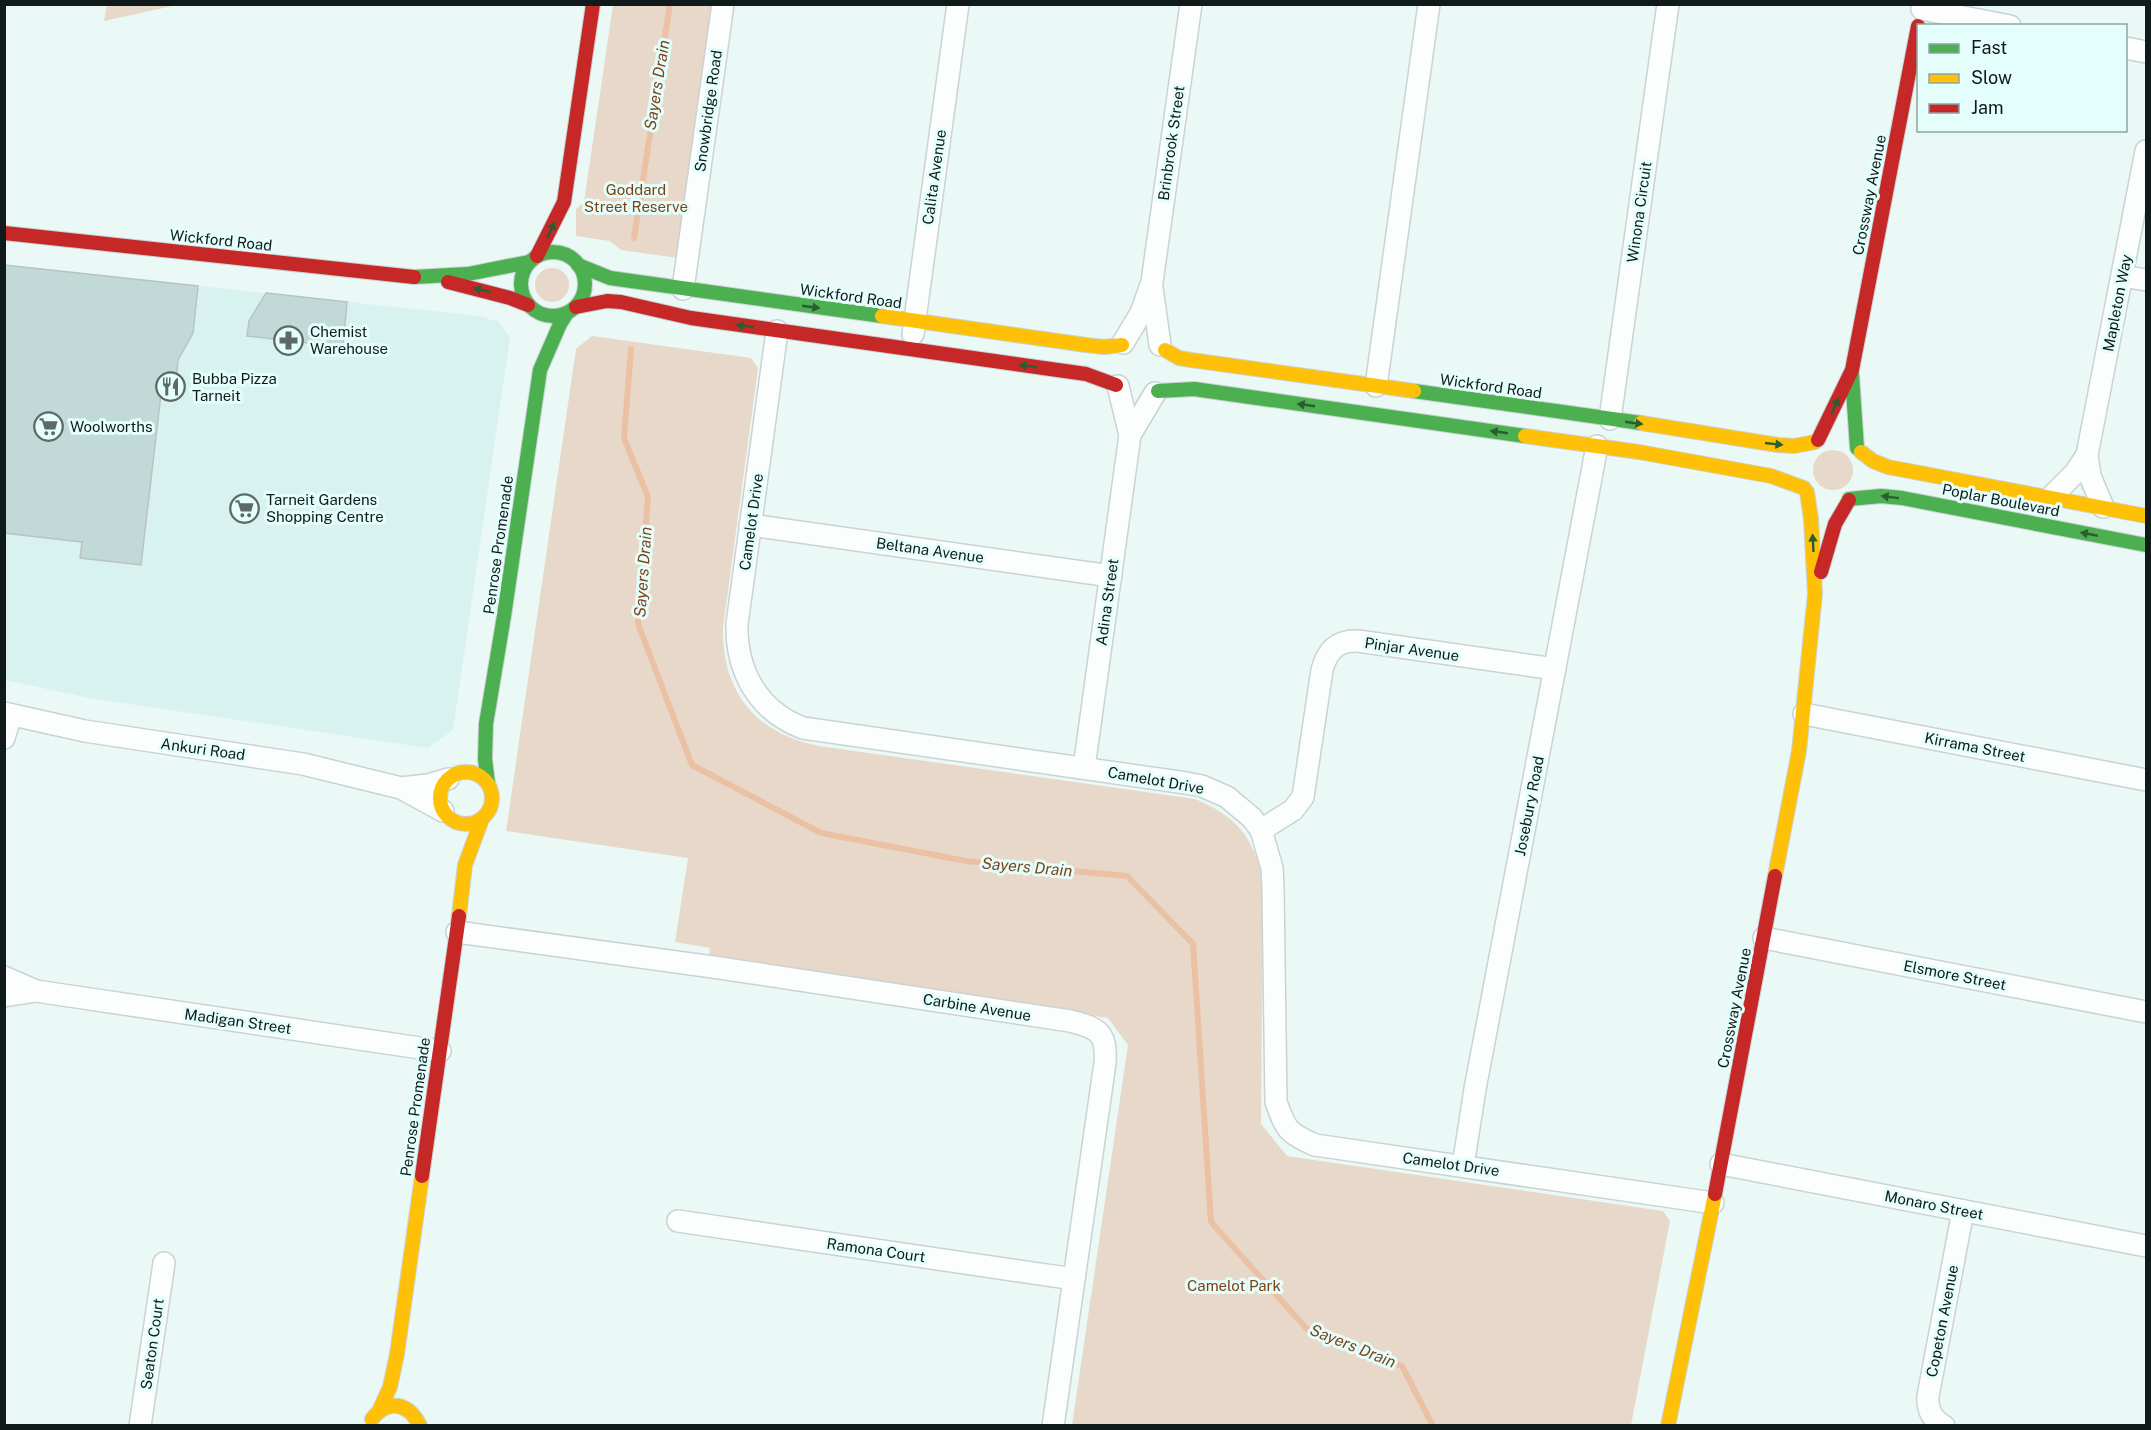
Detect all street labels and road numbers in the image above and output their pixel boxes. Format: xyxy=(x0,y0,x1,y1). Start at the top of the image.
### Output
street label: Snowbridge Road xyxy=(691,49,725,173)
street label: Brinbrook Street xyxy=(1155,84,1188,202)
street label: Calita Avenue xyxy=(919,128,949,226)
street label: Crossway Avenue xyxy=(1849,133,1889,257)
street label: Winona Circuit xyxy=(1623,160,1655,264)
street label: Wickford Road xyxy=(169,226,273,254)
street label: Mapleton Way xyxy=(2099,253,2135,353)
street label: Wickford Road xyxy=(799,280,903,312)
street label: Wickford Road xyxy=(1439,370,1543,402)
street label: Camelot Drive xyxy=(736,472,766,572)
street label: Penrose Promenade xyxy=(480,474,516,616)
street label: Poplar Boulevard xyxy=(1941,480,2061,520)
street label: Beltana Avenue xyxy=(875,534,985,566)
street label: Adina Street xyxy=(1092,557,1122,647)
street label: Pinjar Avenue xyxy=(1364,634,1460,664)
street label: Kirrama Street xyxy=(1923,729,2027,765)
street label: Ankuri Road xyxy=(160,735,246,763)
street label: Josebury Road xyxy=(1511,755,1547,857)
street label: Camelot Drive xyxy=(1106,763,1206,797)
street label: Crossway Avenue xyxy=(1714,946,1754,1070)
street label: Elsmore Street xyxy=(1902,957,2008,993)
street label: Carbine Avenue xyxy=(922,990,1032,1024)
street label: Madigan Street xyxy=(183,1005,293,1037)
street label: Penrose Promenade xyxy=(397,1036,433,1178)
street label: Camelot Drive xyxy=(1401,1149,1501,1179)
street label: Monaro Street xyxy=(1883,1187,1985,1223)
street label: Ramona Court xyxy=(826,1235,927,1265)
street label: Copeton Avenue xyxy=(1923,1264,1961,1378)
street label: Seaton Court xyxy=(137,1297,167,1391)

